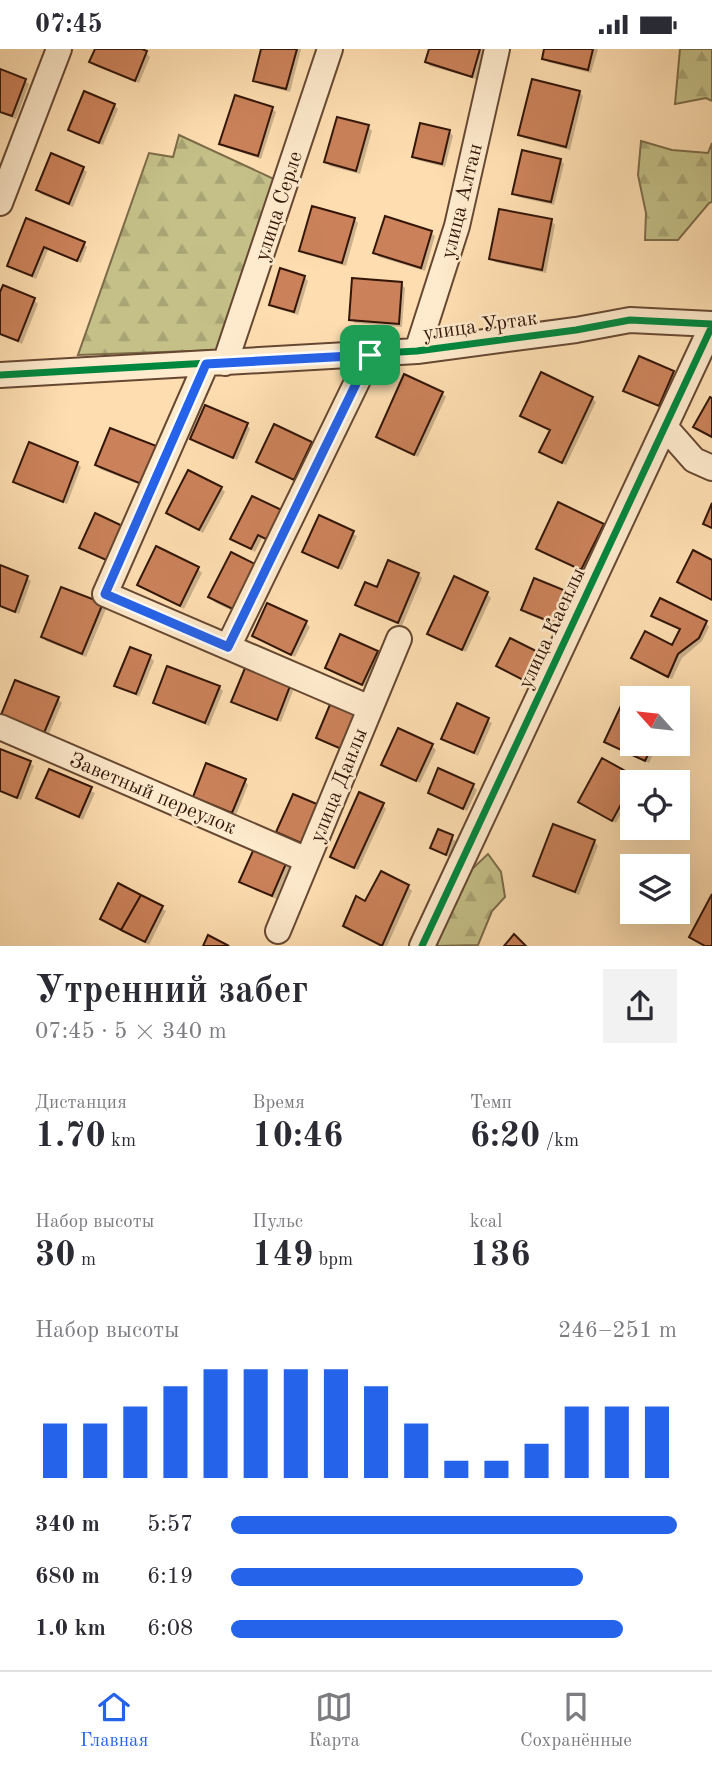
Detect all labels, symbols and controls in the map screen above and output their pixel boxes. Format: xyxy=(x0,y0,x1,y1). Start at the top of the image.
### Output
text: 07:45 xyxy=(35,12,103,38)
street label: улица Алтан xyxy=(438,142,487,261)
street label: улица Серле xyxy=(252,149,307,264)
street label: улица Уртак xyxy=(421,308,539,345)
pin xyxy=(340,325,400,385)
icon: arrive xyxy=(351,336,389,374)
street label: улица Каенлы xyxy=(515,565,590,692)
north arrow xyxy=(620,686,690,756)
map controls xyxy=(620,686,690,924)
street label: улица Данлы xyxy=(307,725,372,846)
street label: Заветный переулок xyxy=(66,750,239,839)
button: locate xyxy=(620,770,690,840)
button: layers xyxy=(620,854,690,924)
button: share xyxy=(603,969,677,1043)
text: Утренний забег xyxy=(35,973,308,1011)
text: 07:45 · 5 × 340 m xyxy=(35,1020,227,1043)
text: Дистанция xyxy=(35,1094,127,1113)
text: Время xyxy=(252,1094,305,1113)
text: Темп xyxy=(470,1094,512,1113)
text: 1.70 xyxy=(35,1119,106,1154)
text: 10:46 xyxy=(252,1119,343,1154)
text: 6:20 xyxy=(470,1119,540,1154)
text: km xyxy=(106,1132,136,1151)
text: /km xyxy=(540,1132,579,1151)
text: Набор высоты xyxy=(35,1213,154,1232)
text: Пульс xyxy=(252,1213,303,1232)
text: kcal xyxy=(470,1213,502,1232)
text: 30 xyxy=(35,1238,76,1273)
text: 149 xyxy=(252,1238,313,1273)
text: 136 xyxy=(470,1238,531,1273)
text: m xyxy=(76,1251,96,1270)
text: bpm xyxy=(313,1251,353,1270)
text: Набор высоты xyxy=(35,1319,179,1342)
text: 246–251 m xyxy=(558,1319,677,1342)
text: 340 m xyxy=(35,1513,100,1536)
text: 5:57 xyxy=(147,1513,193,1536)
text: 680 m xyxy=(35,1565,100,1588)
text: 6:19 xyxy=(147,1565,193,1588)
text: 1.0 km xyxy=(35,1617,106,1640)
text: 6:08 xyxy=(147,1617,193,1640)
tab: Главная xyxy=(80,1688,148,1753)
tab: Карта xyxy=(308,1688,360,1753)
tab: Сохранённые xyxy=(520,1688,632,1753)

